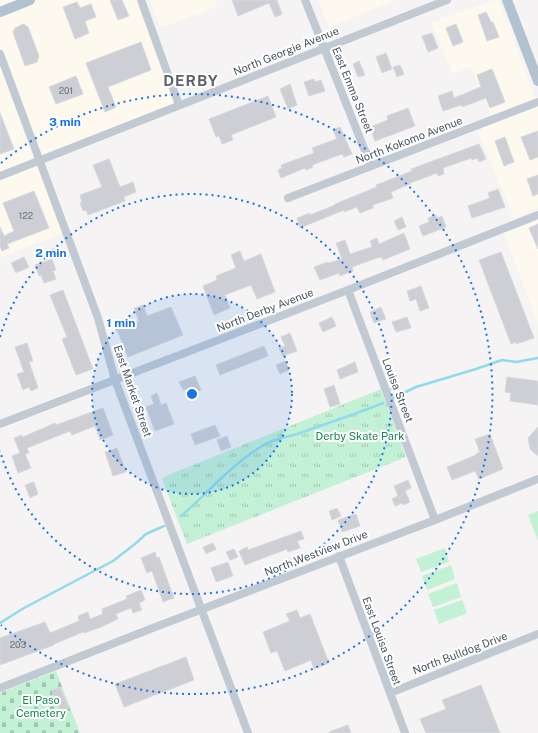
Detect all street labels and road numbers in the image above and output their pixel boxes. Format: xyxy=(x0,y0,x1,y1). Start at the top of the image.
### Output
street label: North Georgie Avenue xyxy=(232,24,340,78)
street label: East Emma Street xyxy=(330,45,376,135)
street label: North Kokomo Avenue xyxy=(354,114,464,166)
street label: North Derby Avenue xyxy=(215,286,315,334)
street label: East Market Street xyxy=(112,344,154,438)
street label: Louisa Street xyxy=(380,356,416,424)
street label: North Westview Drive xyxy=(263,528,369,578)
street label: East Louisa Street xyxy=(360,595,404,687)
street label: North Bulldog Drive xyxy=(411,629,509,677)

